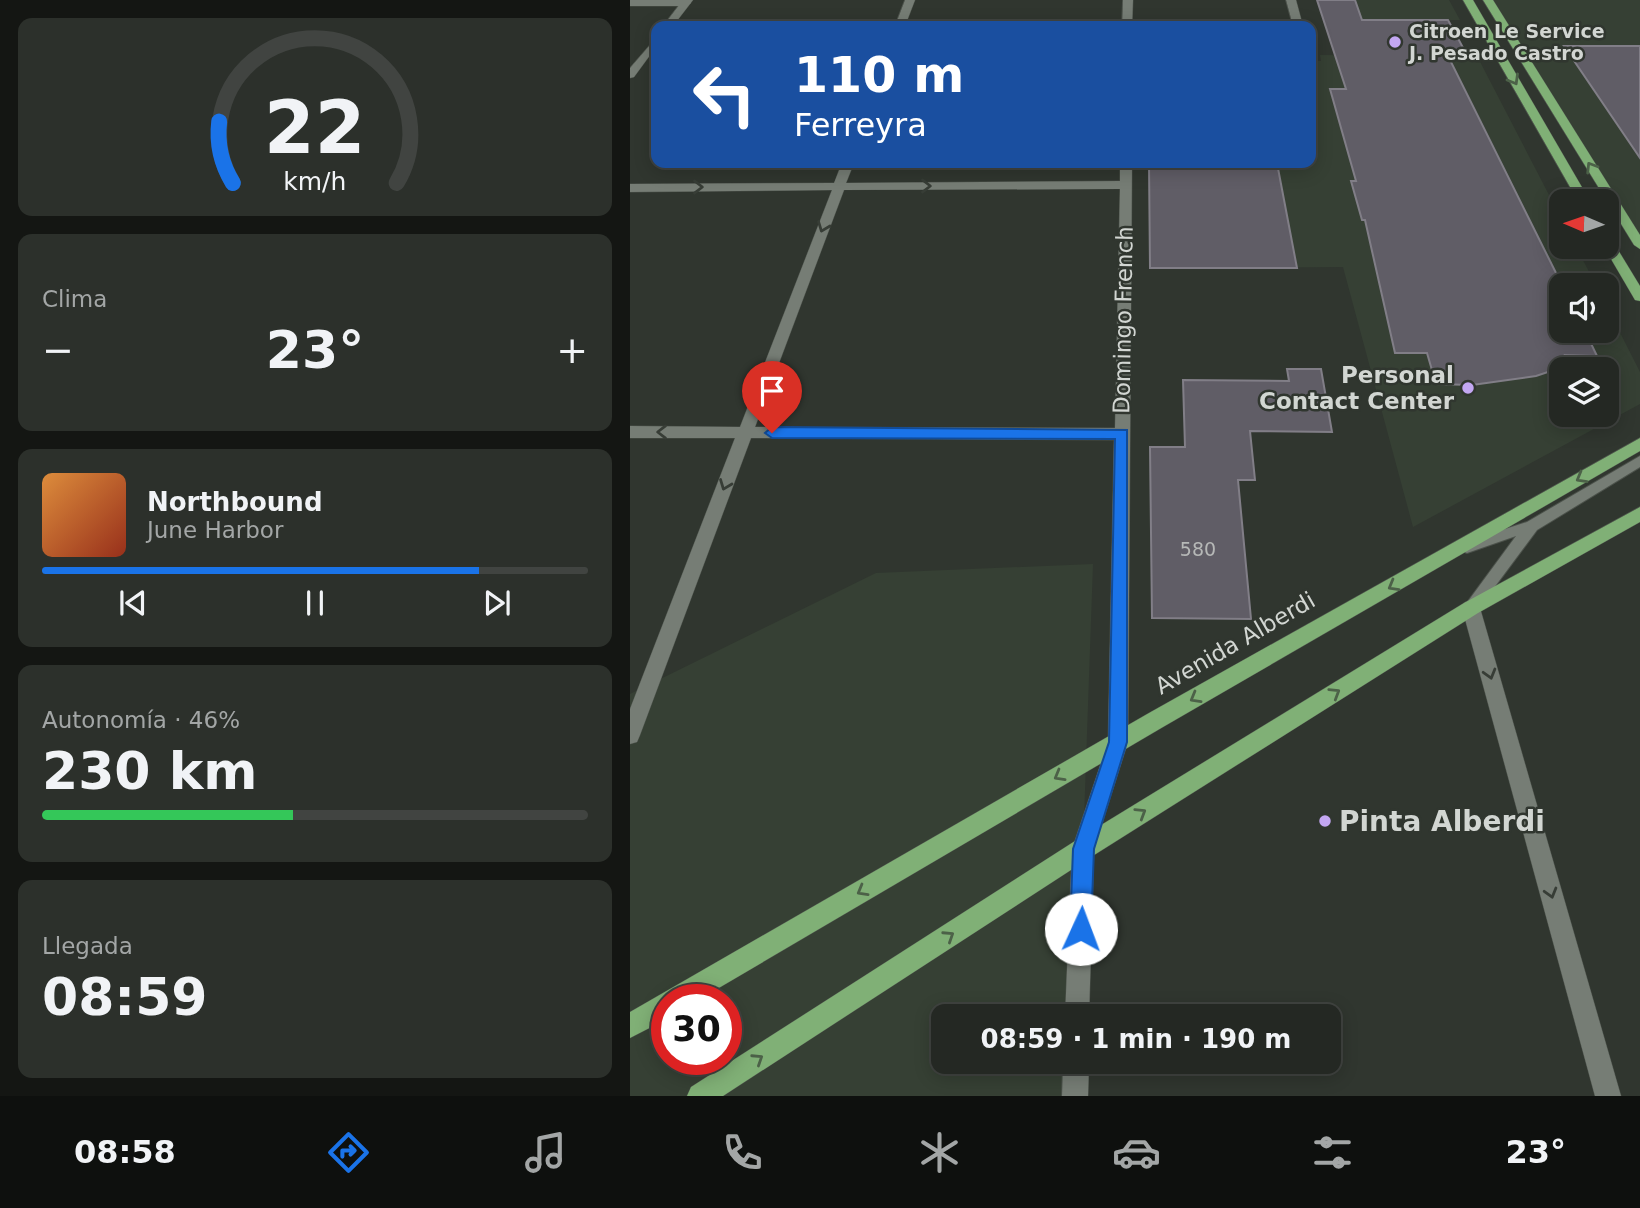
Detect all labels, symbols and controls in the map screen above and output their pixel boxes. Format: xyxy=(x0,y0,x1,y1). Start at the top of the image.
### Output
place label: Citroen Le Service J. Pesado Castro xyxy=(1407,20,1605,64)
marker: Citroen Le Service J. Pesado Castro xyxy=(1387,34,1403,50)
text: 110 m xyxy=(794,47,964,104)
icon: left xyxy=(679,49,770,140)
one-way arrow xyxy=(1506,73,1519,86)
text: 22 xyxy=(264,85,366,170)
text: Ferreyra xyxy=(794,106,927,144)
one-way arrow xyxy=(1587,161,1600,174)
text: km/h xyxy=(283,167,347,196)
one-way arrow xyxy=(921,178,931,194)
one-way arrow xyxy=(693,179,704,195)
north arrow xyxy=(1549,189,1619,259)
map controls xyxy=(1549,189,1619,427)
one-way arrow xyxy=(818,220,832,232)
street label: Domingo French xyxy=(1108,226,1138,414)
button: sound xyxy=(1549,273,1619,343)
text: Clima xyxy=(42,286,107,312)
text: 23° xyxy=(266,320,364,380)
text: − xyxy=(42,328,74,372)
text: + xyxy=(556,328,588,372)
button: layers xyxy=(1549,357,1619,427)
pin xyxy=(742,361,802,433)
place label: Personal Contact Center xyxy=(1259,362,1455,414)
icon: arrive xyxy=(753,372,791,410)
marker: Personal Contact Center xyxy=(1460,380,1476,396)
one-way arrow xyxy=(656,424,666,440)
one-way arrow xyxy=(1575,470,1588,483)
one-way arrow xyxy=(719,478,733,490)
text: Northbound xyxy=(147,487,323,517)
text: June Harbor xyxy=(147,517,283,543)
house number: 580 xyxy=(1180,538,1216,560)
one-way arrow xyxy=(1388,578,1400,591)
icon: previous xyxy=(114,584,152,622)
icon: pause xyxy=(296,584,334,622)
icon: next xyxy=(478,584,516,622)
street label: Avenida Alberdi xyxy=(1151,587,1319,699)
one-way arrow xyxy=(1481,667,1496,679)
one-way arrow xyxy=(1327,688,1340,701)
one-way arrow xyxy=(1190,690,1202,703)
text: Autonomía · 46% xyxy=(42,707,240,733)
text: 230 km xyxy=(42,741,257,801)
one-way arrow xyxy=(1054,768,1067,781)
place label: Pinta Alberdi xyxy=(1339,805,1545,838)
one-way arrow xyxy=(1134,809,1147,822)
marker: Pinta Alberdi xyxy=(1317,813,1333,829)
one-way arrow xyxy=(857,883,870,896)
one-way arrow xyxy=(1543,886,1558,898)
position arrow xyxy=(1044,892,1118,966)
one-way arrow xyxy=(941,931,954,944)
text: Llegada xyxy=(42,933,133,959)
text: 08:59 xyxy=(42,967,208,1027)
speed limit sign: 30 xyxy=(651,984,742,1075)
text: 08:59 · 1 min · 190 m xyxy=(981,1024,1291,1054)
one-way arrow xyxy=(750,1054,763,1067)
icon: directions xyxy=(324,1128,373,1177)
icon: music xyxy=(521,1128,570,1177)
icon: phone xyxy=(718,1128,767,1177)
icon: climate xyxy=(915,1128,964,1177)
icon: car xyxy=(1112,1128,1161,1177)
icon: filters xyxy=(1308,1128,1357,1177)
text: 08:58 xyxy=(74,1133,176,1171)
text: 23° xyxy=(1505,1133,1566,1171)

